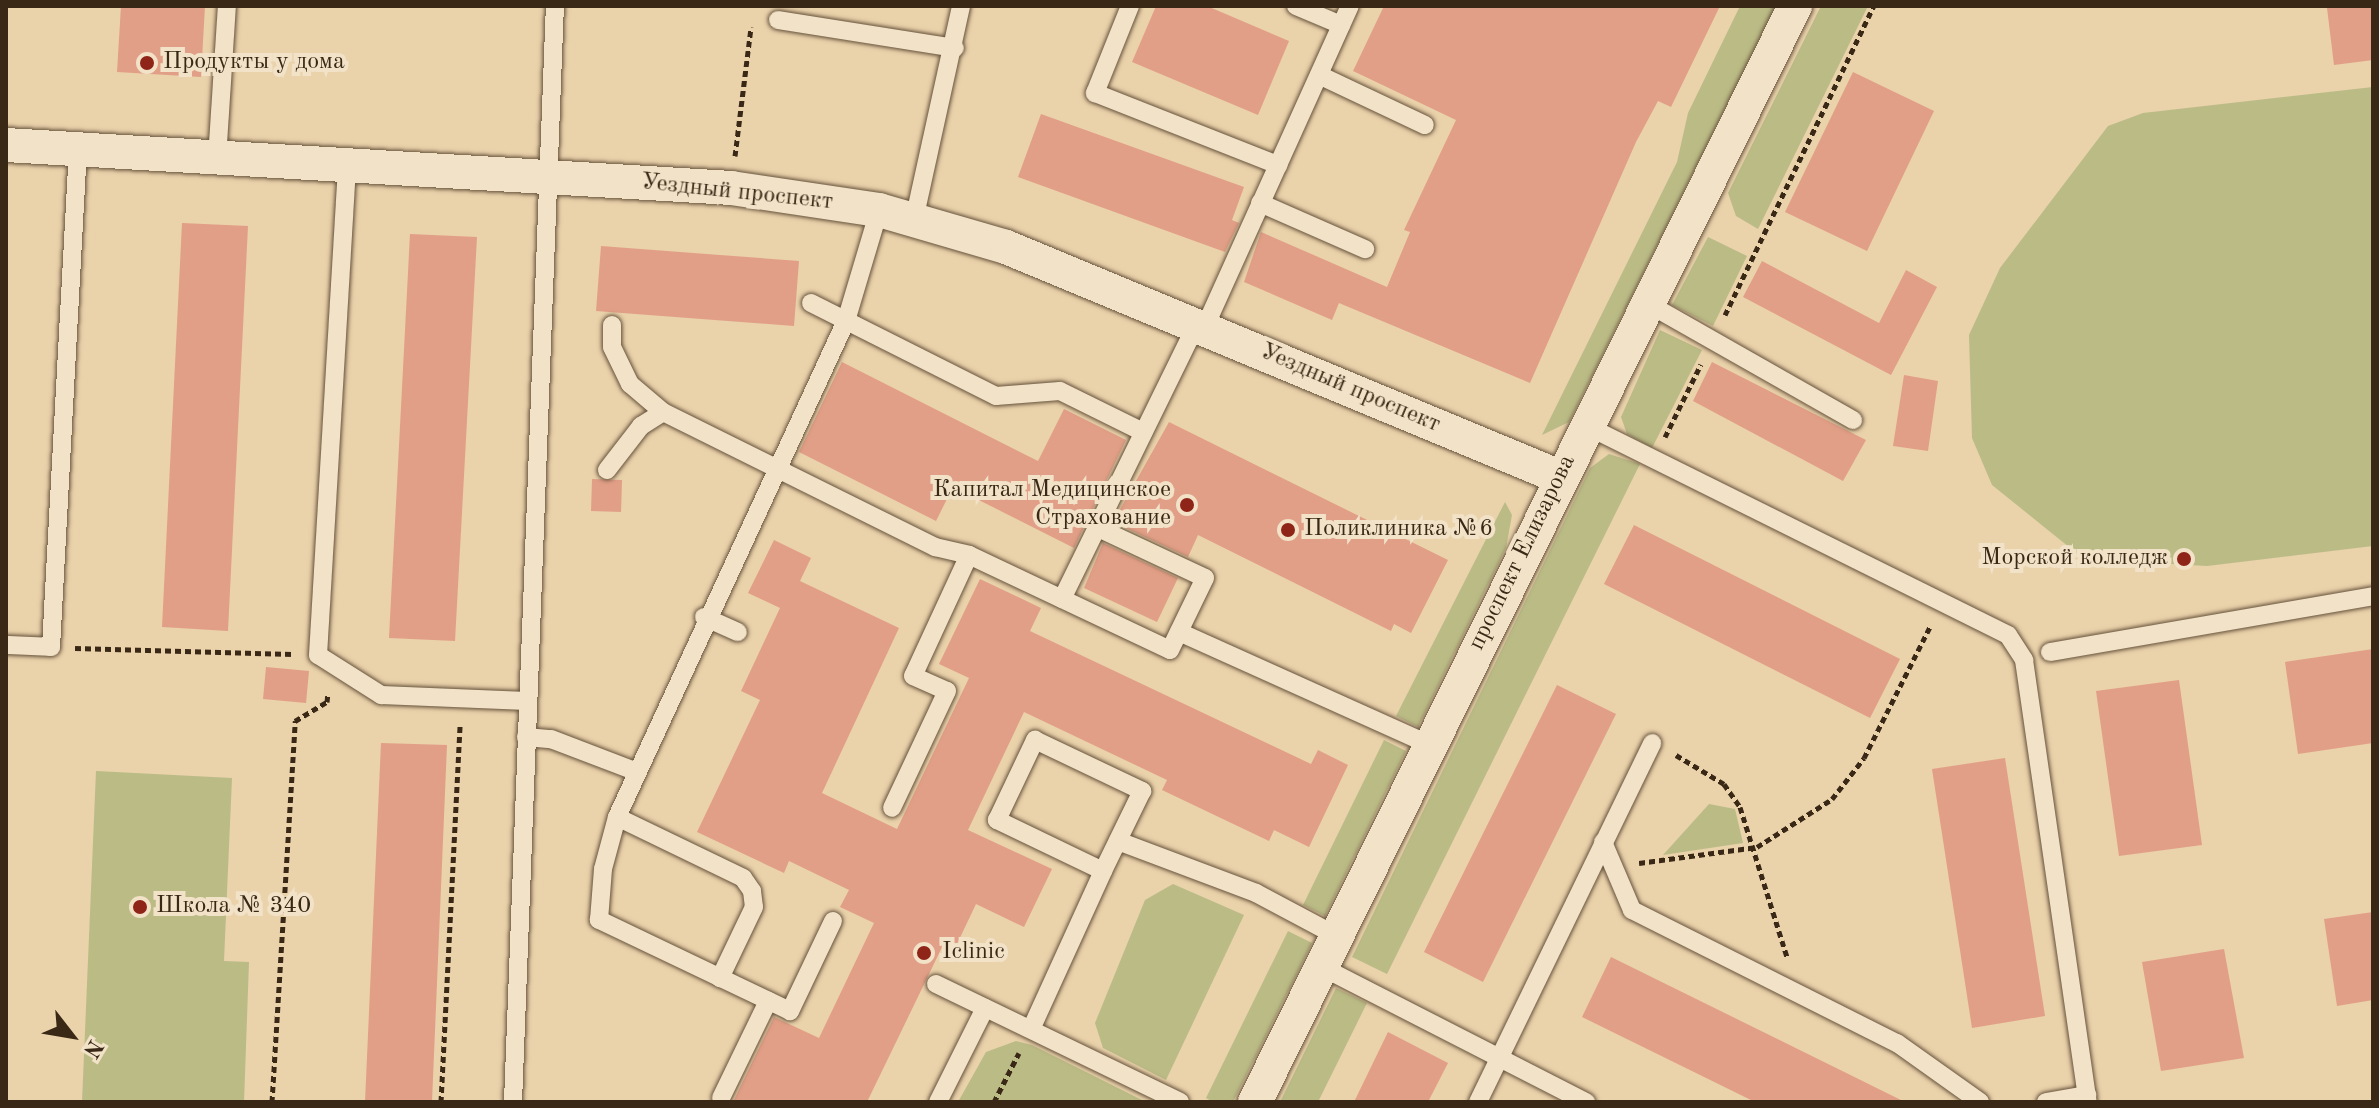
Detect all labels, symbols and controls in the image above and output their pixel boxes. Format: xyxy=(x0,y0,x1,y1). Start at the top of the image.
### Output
place label: Продукты у дома xyxy=(163,49,345,77)
marker: Продукты у дома xyxy=(138,54,156,72)
street label: Уездный проспект xyxy=(640,169,834,217)
street label: Уездный проспект xyxy=(1256,338,1444,440)
street label: проспект Елизарова xyxy=(1463,451,1583,655)
place label: Капитал Медицинское Страхование xyxy=(933,477,1171,533)
marker: Капитал Медицинское Страхование xyxy=(1178,496,1196,514)
place label: Поликлиника №6 xyxy=(1304,516,1493,544)
marker: Поликлиника №6 xyxy=(1279,521,1297,539)
place label: Морской колледж xyxy=(1981,545,2168,573)
marker: Морской колледж xyxy=(2175,550,2193,568)
place label: Школа № 340 xyxy=(156,893,311,921)
marker: Школа № 340 xyxy=(131,898,149,916)
place label: Iclinic xyxy=(942,939,1005,967)
marker: Iclinic xyxy=(913,942,935,964)
north arrow xyxy=(32,996,112,1076)
text: N xyxy=(79,1035,106,1061)

